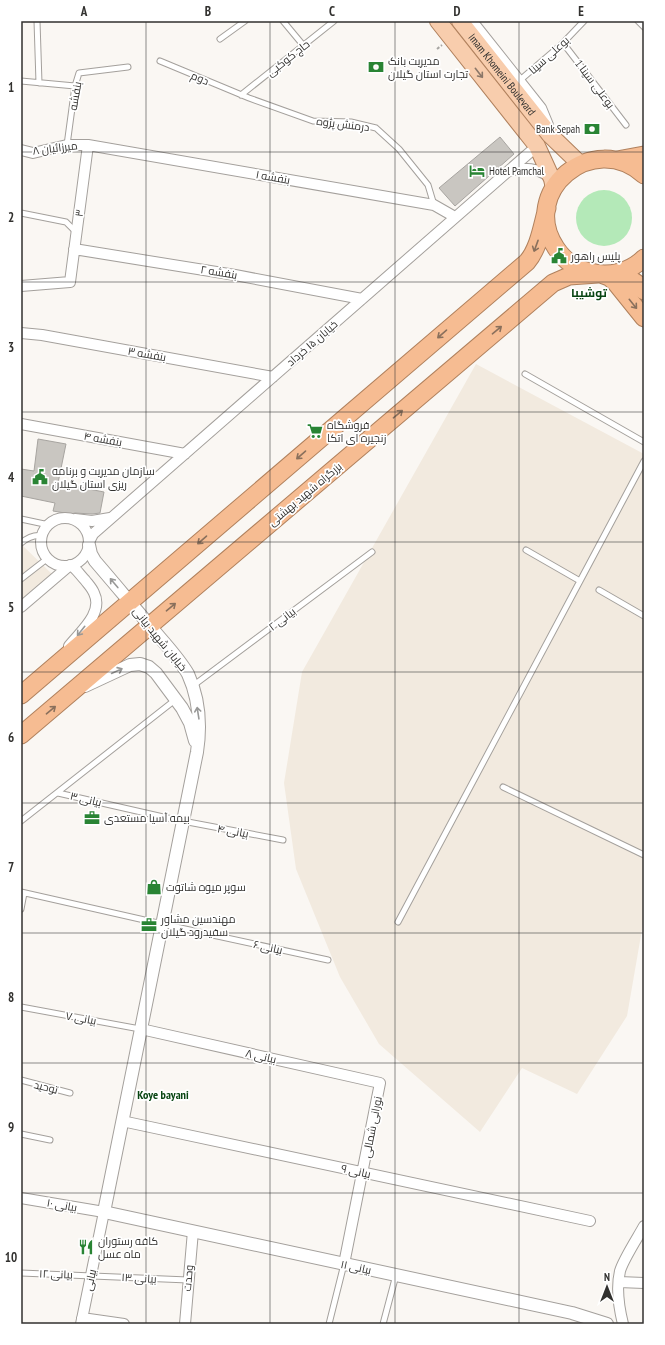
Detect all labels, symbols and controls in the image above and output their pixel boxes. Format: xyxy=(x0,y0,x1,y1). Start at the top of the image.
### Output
text: A xyxy=(80,3,88,20)
text: B xyxy=(205,3,211,20)
text: C xyxy=(329,3,335,20)
text: D xyxy=(454,3,461,20)
text: E xyxy=(578,3,584,20)
street label: Imam Khomeini Boulevard xyxy=(465,31,539,118)
street label: بوعلی سینا xyxy=(526,33,572,77)
street label: حاج کوکبی xyxy=(264,37,313,80)
place label: مدیریت بانک تجارت استان گیلان xyxy=(388,54,468,81)
street label: بوعلی سینا 1 xyxy=(572,57,618,111)
bank icon: مدیریت بانک تجارت استان گیلان xyxy=(367,58,385,76)
street label: دوم xyxy=(188,68,211,89)
one-way arrow xyxy=(475,68,484,79)
text: 1 xyxy=(8,79,14,96)
street label: بنفشه xyxy=(66,80,84,112)
street label: درمنش پژوه xyxy=(316,114,370,134)
bank icon: Bank Sepah xyxy=(583,120,601,138)
place label: Bank Sepah xyxy=(536,122,580,136)
street label: میرزائیان ۸ xyxy=(32,138,78,158)
hotel icon: Hotel Pamchal xyxy=(468,162,486,180)
place label: Hotel Pamchal xyxy=(489,164,544,178)
street label: بنفشه ۱ xyxy=(255,167,291,187)
street label: ۳ xyxy=(72,208,86,218)
text: 2 xyxy=(8,209,14,226)
one-way arrow xyxy=(532,239,539,252)
public building icon: پلیس راهور xyxy=(550,247,568,265)
place label: پلیس راهور xyxy=(570,249,621,263)
street label: بنفشه ۲ xyxy=(200,262,239,282)
district label: توشیبا xyxy=(571,285,608,301)
one-way arrow xyxy=(629,299,638,310)
street label: خیابان ۱۵ خرداد xyxy=(284,317,340,369)
one-way arrow xyxy=(492,326,503,335)
one-way arrow xyxy=(437,330,447,339)
text: 3 xyxy=(8,339,14,356)
street label: بنفشه ۳ xyxy=(127,344,167,364)
one-way arrow xyxy=(393,410,404,419)
place label: فروشگاه زنجیره ای اتکا xyxy=(327,418,386,445)
supermarket icon: فروشگاه زنجیره ای اتکا xyxy=(306,422,324,440)
street label: بنفشه ۴ xyxy=(83,429,123,449)
one-way arrow xyxy=(296,451,306,460)
street label: بزرگراه شهید بهشتی xyxy=(265,459,345,529)
place label: سازمان مدیریت و برنامه ریزی استان گیلان xyxy=(52,464,155,491)
public building icon: سازمان مدیریت و برنامه ریزی استان گیلان xyxy=(31,468,49,486)
text: 4 xyxy=(8,469,15,486)
one-way arrow xyxy=(197,535,207,544)
one-way arrow xyxy=(109,577,118,588)
text: 5 xyxy=(8,599,14,616)
one-way arrow xyxy=(166,603,176,612)
street label: خیابان شهید بیانی xyxy=(130,604,190,674)
street label: بیانی ۲ xyxy=(266,604,298,634)
one-way arrow xyxy=(77,626,85,637)
one-way arrow xyxy=(111,667,123,674)
one-way arrow xyxy=(45,705,56,714)
one-way arrow xyxy=(194,707,202,720)
text: 6 xyxy=(8,729,14,746)
street label: بیانی ۳ xyxy=(69,789,103,809)
office icon: بیمه آسیا مستعدی xyxy=(83,809,101,827)
place label: بیمه آسیا مستعدی xyxy=(104,811,190,825)
street label: بیانی ۴ xyxy=(216,821,250,841)
text: 7 xyxy=(8,859,14,876)
shop icon: سوپر میوه شاتوت xyxy=(145,878,163,896)
place label: سوپر میوه شاتوت xyxy=(166,880,246,894)
place label: مهندسین مشاور سفیدرود گیلان xyxy=(160,912,235,939)
office icon: مهندسین مشاور سفیدرود گیلان xyxy=(140,916,158,934)
street label: بیانی ۶ xyxy=(252,937,284,957)
text: 8 xyxy=(8,989,14,1006)
street label: بیانی ۷ xyxy=(64,1008,98,1028)
street label: بیانی ۸ xyxy=(244,1046,278,1066)
street label: توحید xyxy=(32,1077,60,1097)
district label: Koye bayani xyxy=(137,1087,189,1102)
street label: نورانی شمالی xyxy=(359,1095,385,1159)
text: 9 xyxy=(8,1119,14,1136)
street label: بیانی ۹ xyxy=(340,1161,372,1181)
street label: بیانی ۱۰ xyxy=(46,1195,78,1215)
place label: کافه رستوران ماه عسل xyxy=(98,1234,158,1261)
restaurant icon: کافه رستوران ماه عسل xyxy=(77,1238,95,1256)
text: 10 xyxy=(5,1249,17,1266)
street label: بیانی ۱۱ xyxy=(339,1257,373,1277)
street label: وحدت xyxy=(180,1264,196,1292)
street label: بیانی ۱۲ xyxy=(39,1266,73,1282)
north arrow xyxy=(587,1267,627,1307)
street label: بیانی xyxy=(81,1268,99,1292)
street label: بیانی ۱۳ xyxy=(121,1270,157,1286)
text: N xyxy=(604,1270,610,1284)

